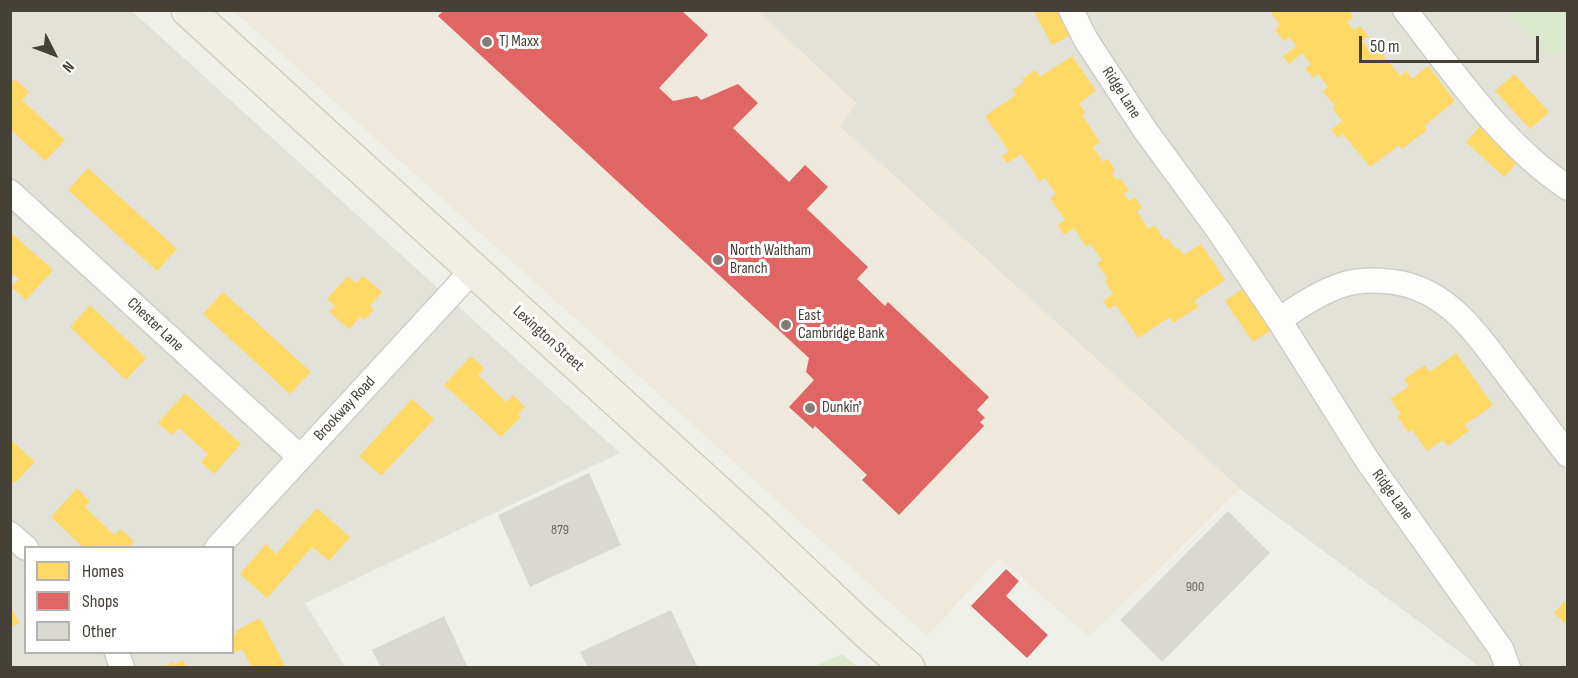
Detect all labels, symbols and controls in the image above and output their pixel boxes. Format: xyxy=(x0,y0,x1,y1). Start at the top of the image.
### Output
north arrow xyxy=(24,24,84,84)
scale bar xyxy=(1362,24,1542,62)
place label: TJ Maxx xyxy=(499,32,539,52)
marker: TJ Maxx xyxy=(480,35,494,49)
text: 50 m xyxy=(1370,36,1400,57)
text: N xyxy=(58,57,78,76)
street label: Ridge Lane xyxy=(1097,64,1145,122)
place label: North Waltham Branch xyxy=(730,241,811,279)
marker: North Waltham Branch xyxy=(711,253,725,267)
street label: Chester Lane xyxy=(123,294,187,356)
street label: Lexington Street xyxy=(509,302,587,376)
place label: East Cambridge Bank xyxy=(798,306,884,344)
marker: East Cambridge Bank xyxy=(779,318,793,332)
street label: Brookway Road xyxy=(310,373,380,445)
place label: Dunkin' xyxy=(822,398,861,418)
marker: Dunkin' xyxy=(803,401,817,415)
street label: Ridge Lane xyxy=(1367,466,1417,524)
house number: 879 xyxy=(551,522,569,538)
legend xyxy=(24,546,234,654)
text: Homes xyxy=(82,561,124,582)
house number: 900 xyxy=(1186,579,1204,595)
text: Shops xyxy=(82,591,119,612)
text: Other xyxy=(82,621,116,642)

